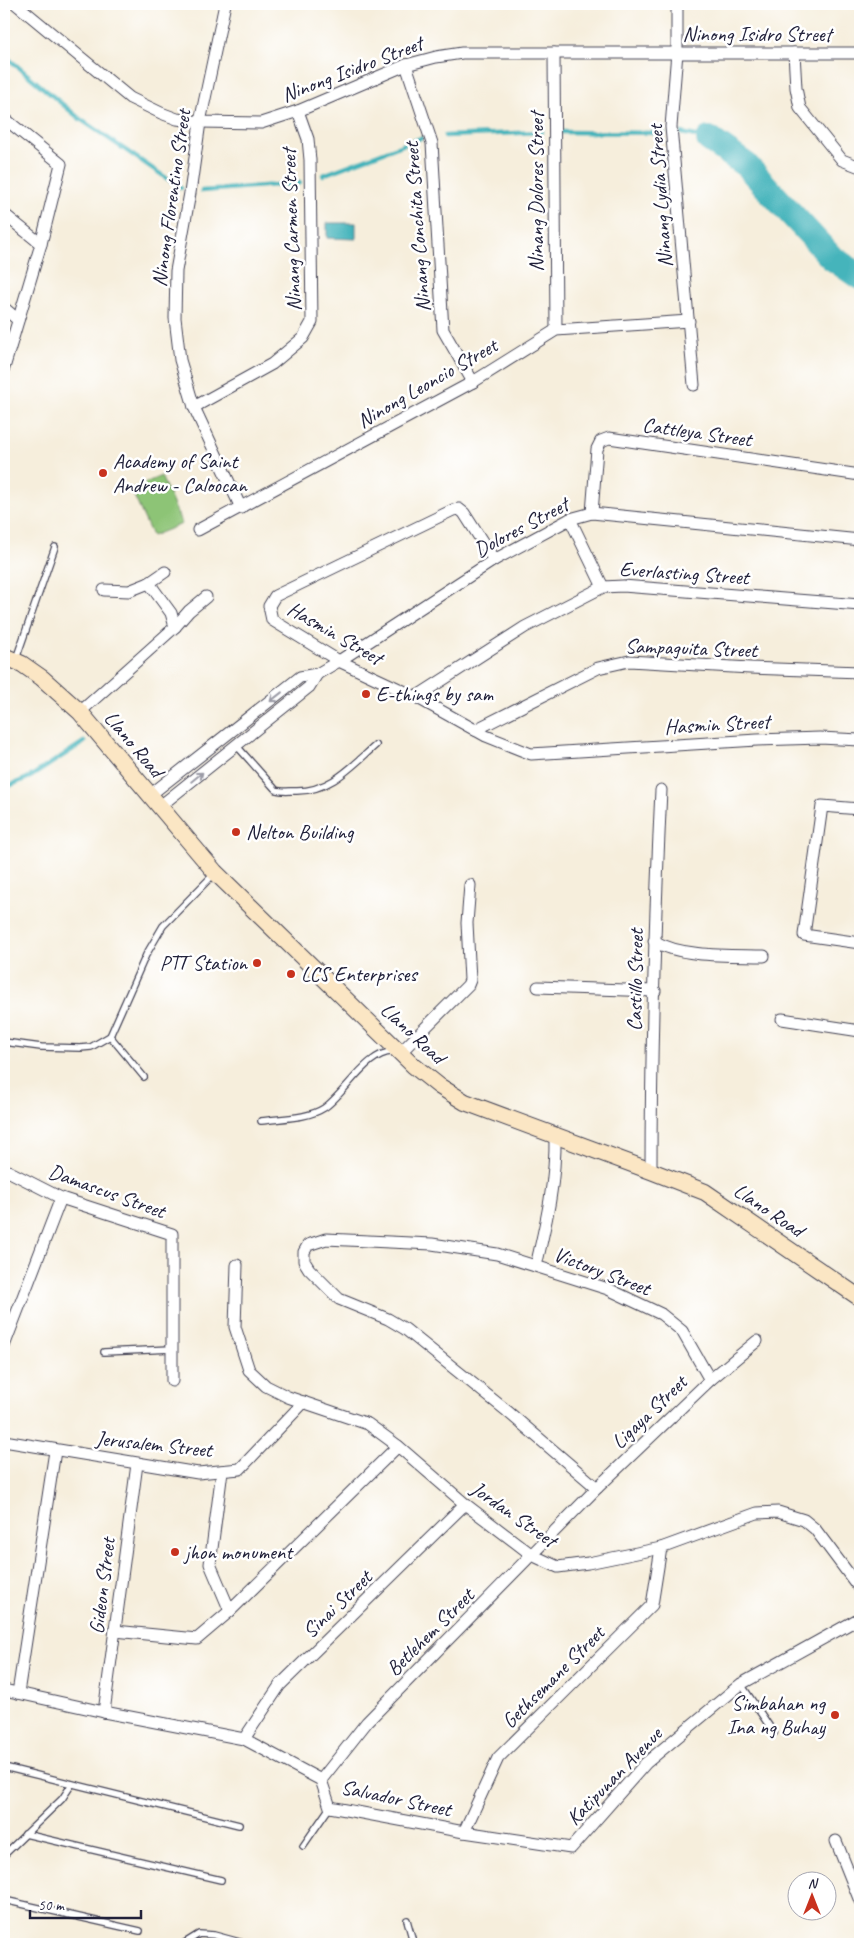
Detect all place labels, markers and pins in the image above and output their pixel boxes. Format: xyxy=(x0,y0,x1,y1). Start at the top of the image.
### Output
place label: Academy of Saint Andrew - Caloocan xyxy=(113,448,248,498)
marker: Academy of Saint Andrew - Caloocan xyxy=(97,467,109,479)
place label: E-things by sam xyxy=(376,681,494,707)
marker: E-things by sam xyxy=(360,688,372,700)
place label: Nelton Building xyxy=(246,819,355,845)
marker: Nelton Building xyxy=(230,826,242,838)
place label: PTT Station xyxy=(160,950,249,976)
marker: PTT Station xyxy=(251,957,263,969)
place label: LCS Enterprises xyxy=(301,961,418,987)
marker: LCS Enterprises xyxy=(285,968,297,980)
place label: jhon monument xyxy=(183,1539,294,1565)
marker: jhon monument xyxy=(169,1546,181,1558)
place label: Simbahan ng Ina ng Buhay xyxy=(727,1690,827,1740)
marker: Simbahan ng Ina ng Buhay xyxy=(829,1709,841,1721)

